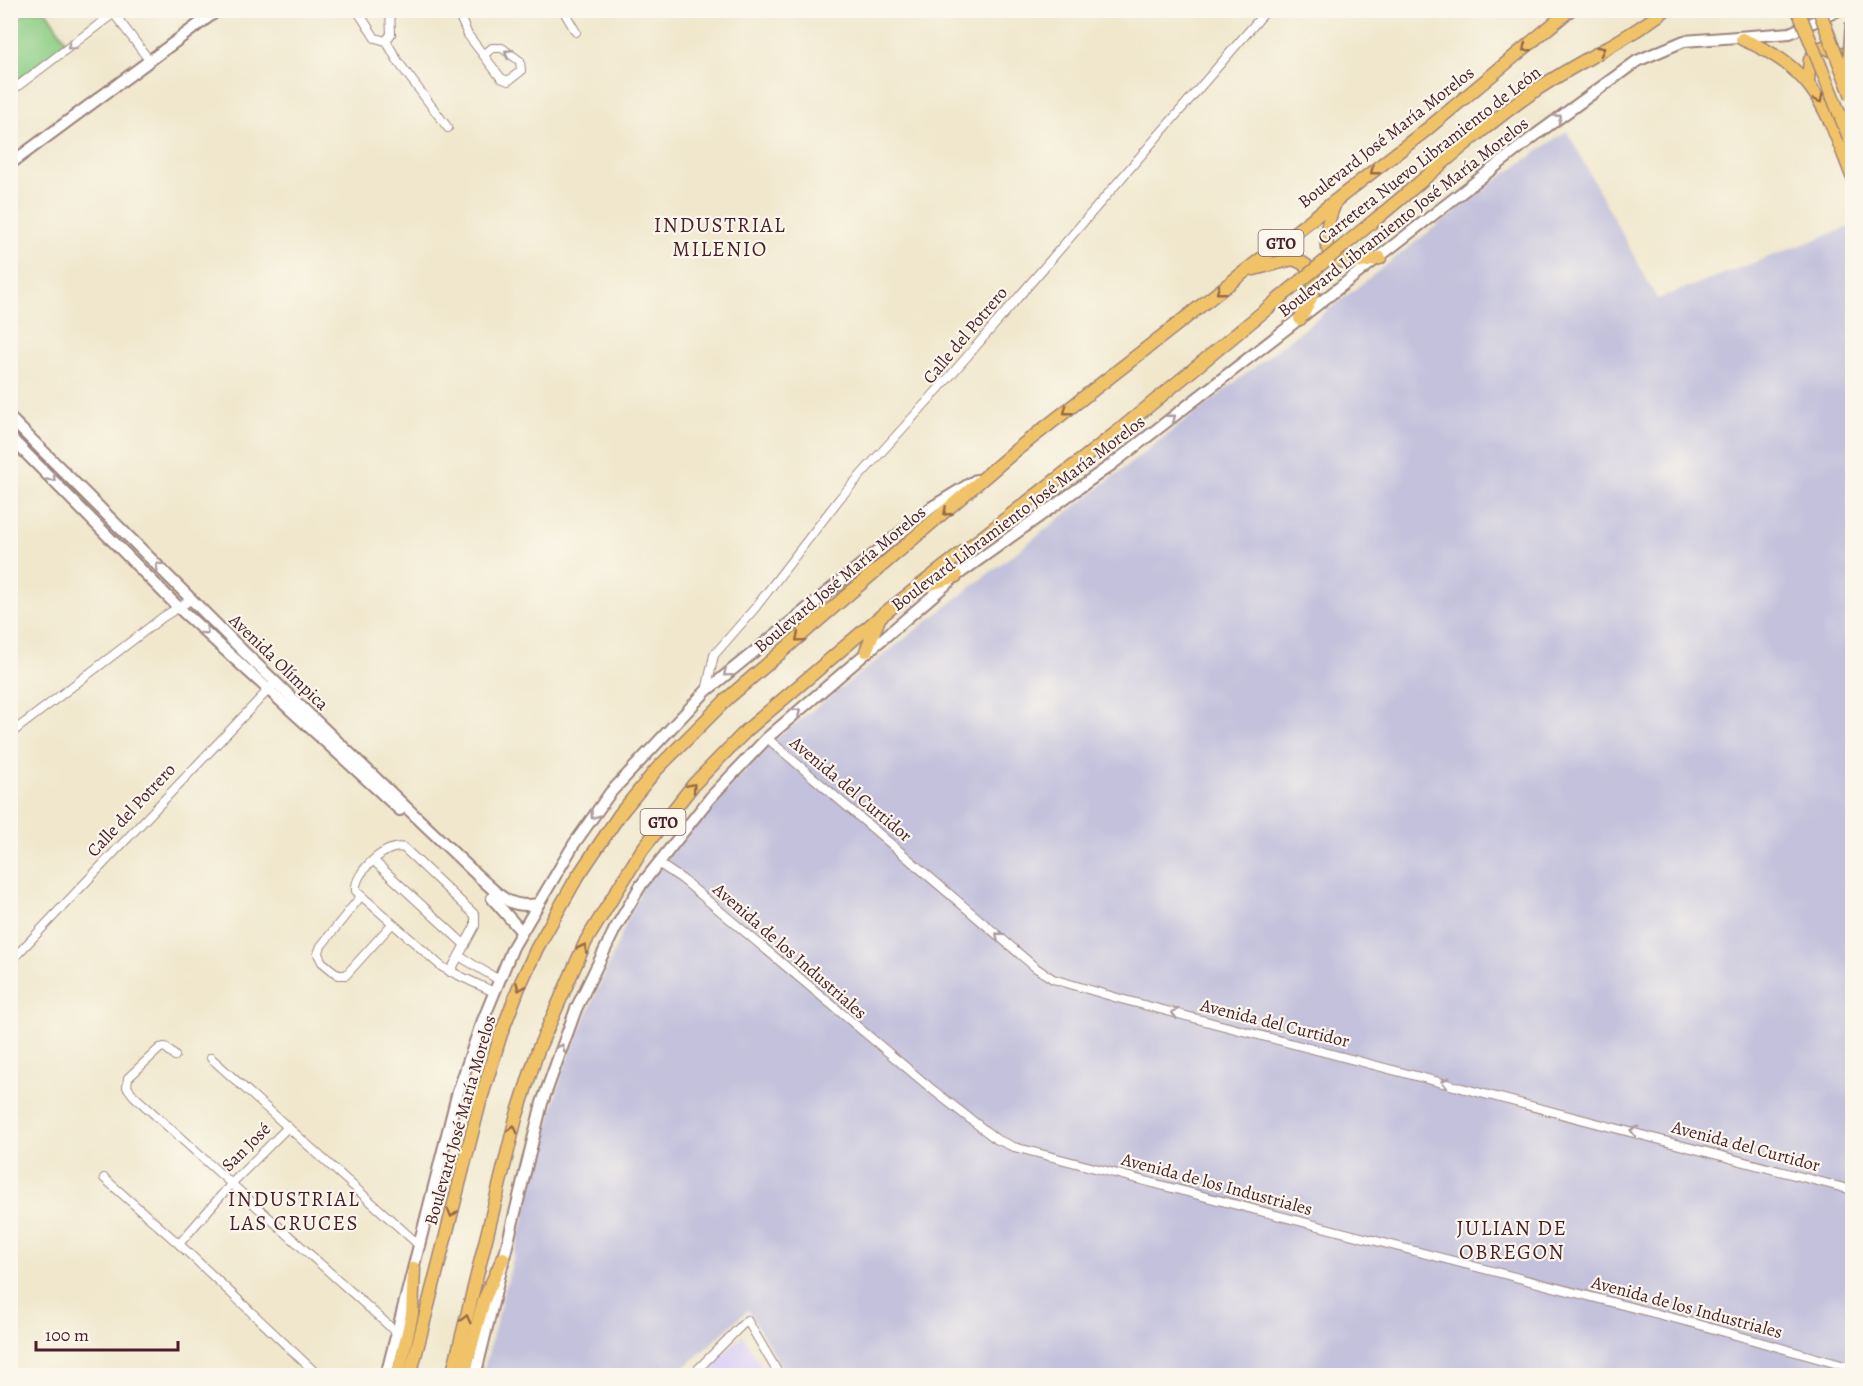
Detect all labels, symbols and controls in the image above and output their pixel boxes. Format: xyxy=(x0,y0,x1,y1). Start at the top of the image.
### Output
one-way arrow xyxy=(67,38,78,49)
one-way arrow xyxy=(1522,41,1533,52)
one-way arrow xyxy=(1594,46,1605,57)
one-way arrow xyxy=(504,49,515,60)
street label: Carretera Nuevo Libramiento de León xyxy=(1312,60,1546,250)
street label: Boulevard José María Morelos xyxy=(1293,61,1479,213)
one-way arrow xyxy=(1812,93,1823,103)
street label: Boulevard Libramiento José María Morelos xyxy=(1273,111,1533,323)
one-way arrow xyxy=(1552,115,1563,126)
one-way arrow xyxy=(1370,163,1381,174)
district label: INDUSTRIAL MILENIO xyxy=(654,211,786,263)
road number: GTO xyxy=(1258,230,1304,256)
street label: Calle del Potrero xyxy=(917,281,1013,389)
one-way arrow xyxy=(1216,283,1227,294)
one-way arrow xyxy=(1062,403,1073,414)
street label: Boulevard Libramiento José María Morelos xyxy=(886,409,1150,617)
one-way arrow xyxy=(1165,414,1176,425)
one-way arrow xyxy=(45,471,56,482)
street label: Boulevard José María Morelos xyxy=(749,500,931,658)
one-way arrow xyxy=(943,505,954,516)
one-way arrow xyxy=(156,562,166,573)
street label: Avenida Olímpica xyxy=(223,608,334,716)
one-way arrow xyxy=(198,624,208,635)
one-way arrow xyxy=(795,631,806,642)
one-way arrow xyxy=(723,666,734,677)
one-way arrow xyxy=(790,708,801,719)
street label: Avenida del Curtidor xyxy=(784,730,917,847)
street label: Calle del Potrero xyxy=(81,758,181,862)
one-way arrow xyxy=(685,783,696,794)
one-way arrow xyxy=(590,808,601,819)
road number: GTO xyxy=(640,809,686,835)
street label: Avenida de los Industriales xyxy=(707,877,872,1025)
one-way arrow xyxy=(995,932,1006,943)
one-way arrow xyxy=(576,943,587,954)
one-way arrow xyxy=(515,980,527,991)
street label: Avenida del Curtidor xyxy=(1197,993,1352,1053)
one-way arrow xyxy=(1170,1007,1180,1020)
street label: Boulevard José María Morelos xyxy=(419,1012,501,1228)
one-way arrow xyxy=(554,1043,566,1054)
one-way arrow xyxy=(1440,1076,1450,1089)
street label: Avenida del Curtidor xyxy=(1668,1114,1823,1177)
street label: San José xyxy=(216,1117,276,1177)
one-way arrow xyxy=(506,1125,519,1135)
one-way arrow xyxy=(1629,1126,1640,1138)
street label: Avenida de los Industriales xyxy=(1118,1147,1315,1221)
district label: INDUSTRIAL LAS CRUCES xyxy=(228,1185,360,1237)
one-way arrow xyxy=(446,1208,459,1218)
district label: JULIAN DE OBREGON xyxy=(1457,1214,1567,1266)
street label: Avenida de los Industriales xyxy=(1588,1270,1785,1344)
scale bar xyxy=(36,1314,178,1352)
one-way arrow xyxy=(459,1314,472,1324)
text: 100 m xyxy=(45,1323,89,1347)

